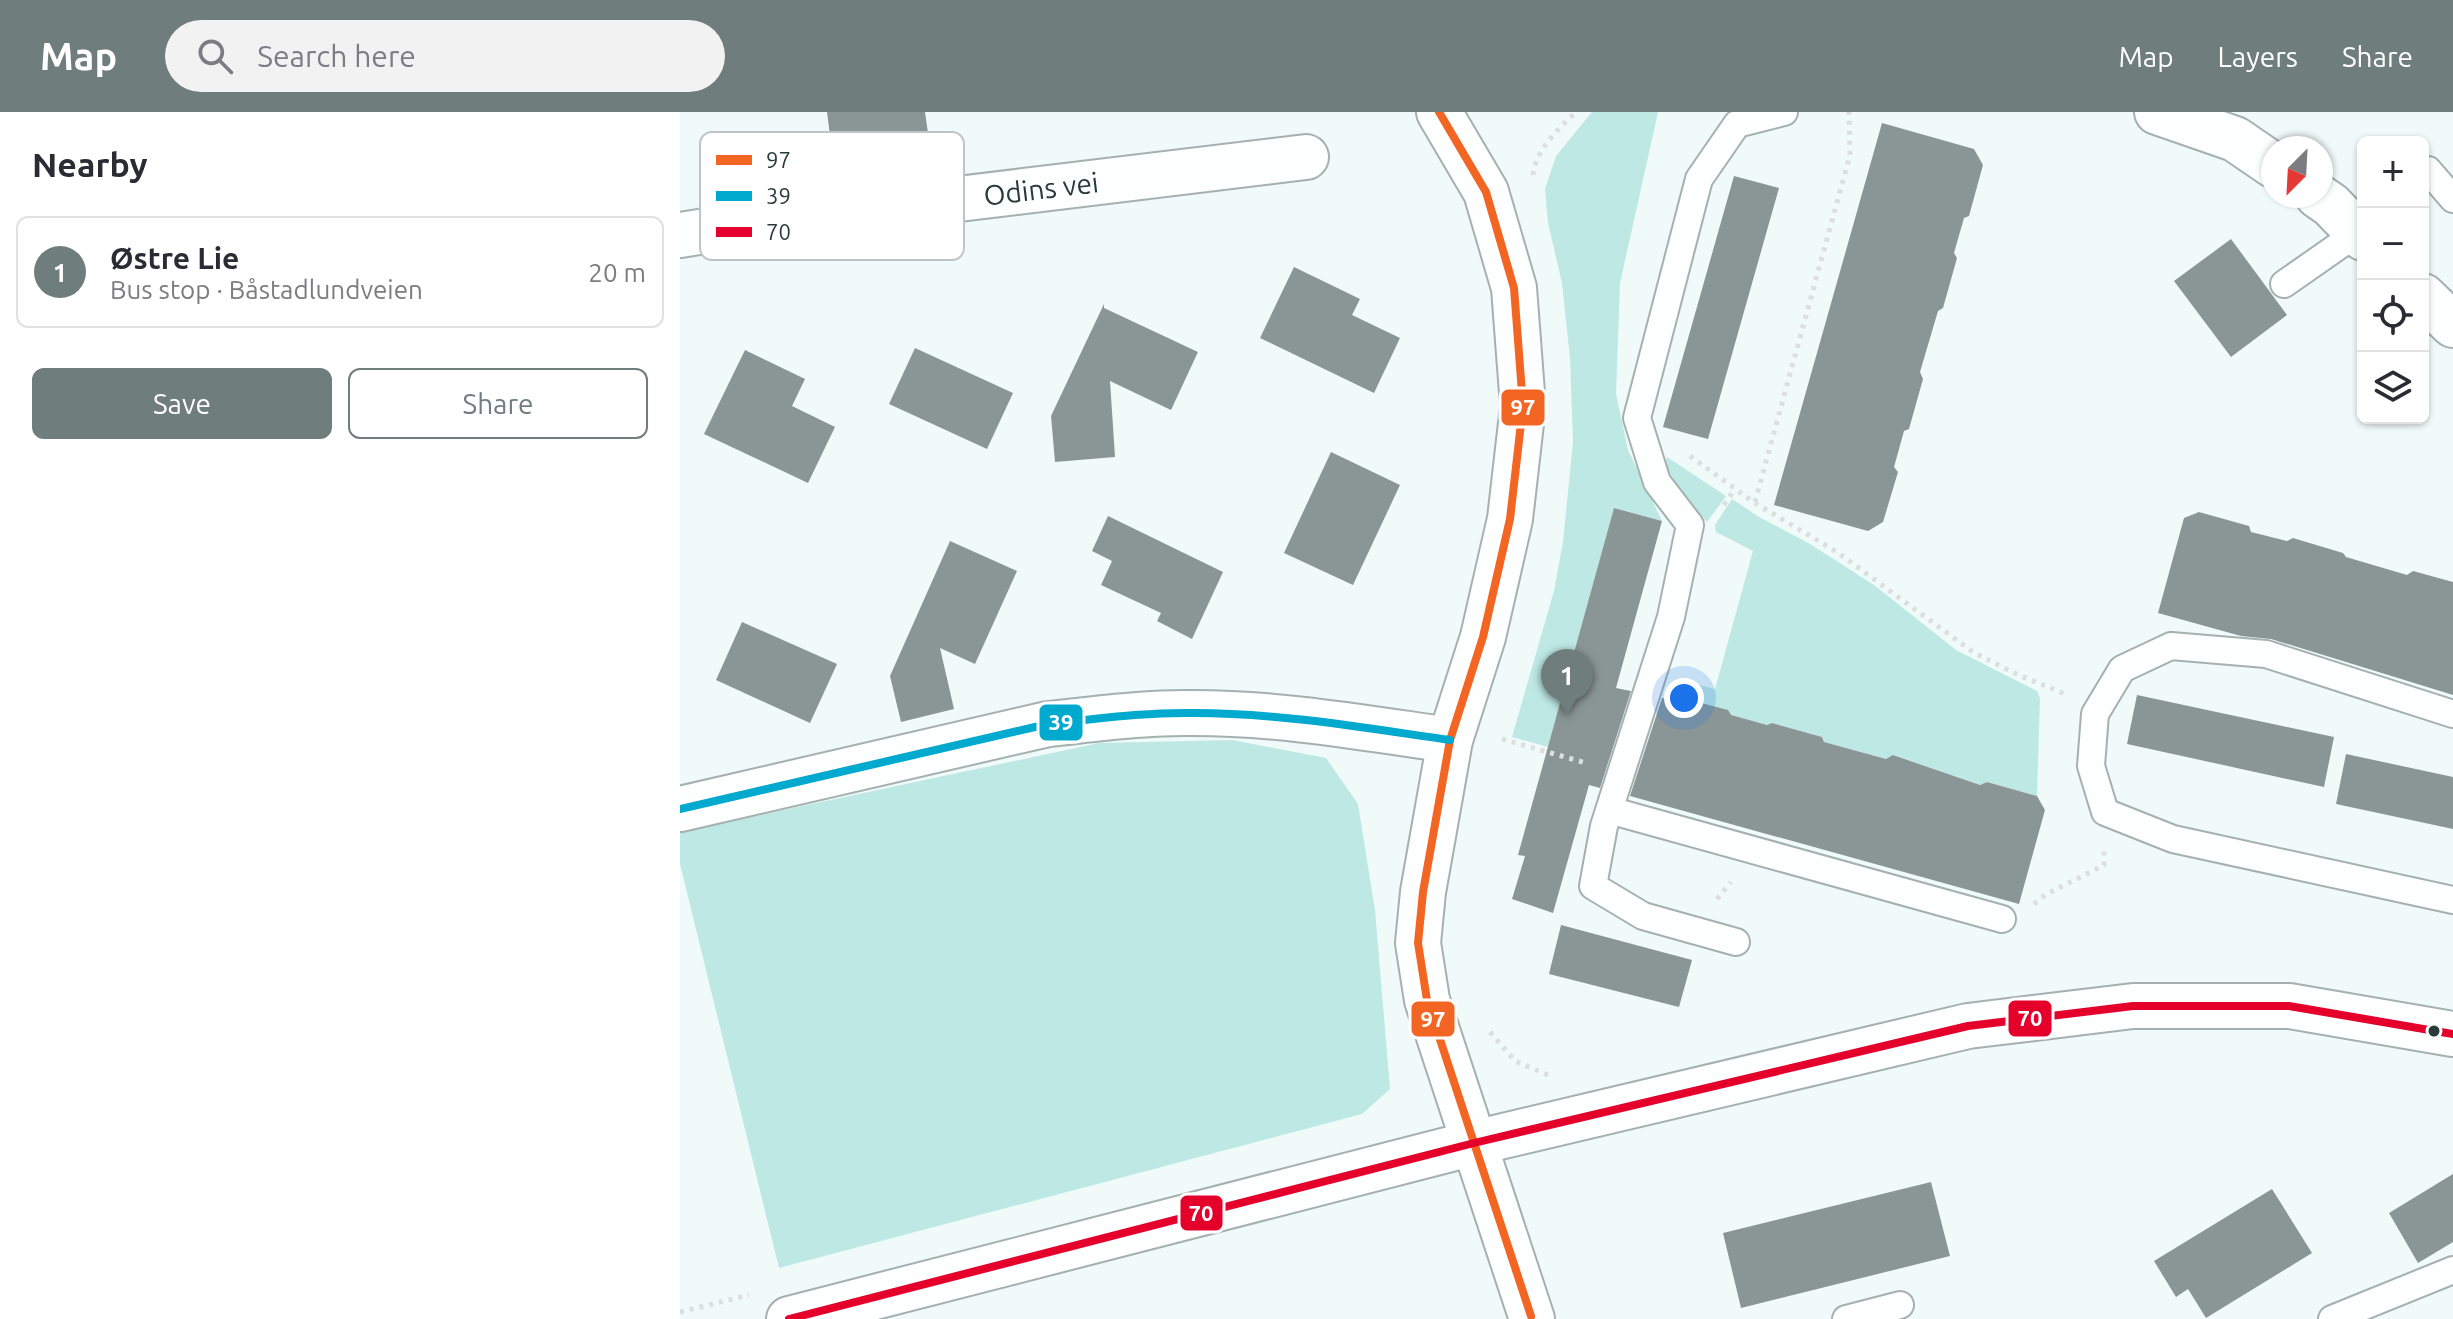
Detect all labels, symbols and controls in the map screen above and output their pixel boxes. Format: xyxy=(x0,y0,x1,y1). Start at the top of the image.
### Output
search box xyxy=(165,20,725,92)
icon: search xyxy=(193,34,237,78)
text: Map xyxy=(40,35,117,77)
text: Search here xyxy=(257,39,416,73)
text: Map xyxy=(2118,41,2174,72)
text: Layers xyxy=(2218,41,2298,72)
text: Share xyxy=(2342,41,2413,72)
legend xyxy=(700,132,964,260)
north arrow xyxy=(2261,136,2333,208)
map controls xyxy=(2357,136,2429,424)
button: + xyxy=(2357,136,2429,208)
text: Nearby xyxy=(32,145,147,183)
text: 97 xyxy=(766,147,791,172)
street label: Odins vei xyxy=(982,166,1100,211)
text: 39 xyxy=(766,183,791,208)
button: − xyxy=(2357,208,2429,280)
text: 70 xyxy=(766,219,791,244)
text: Østre Lie xyxy=(110,241,239,275)
text: 1 xyxy=(53,258,67,287)
text: 20 m xyxy=(588,258,646,287)
text: Bus stop · Båstadlundveien xyxy=(110,275,423,304)
button: locate xyxy=(2357,280,2429,352)
button: layers xyxy=(2357,352,2429,424)
button: Save xyxy=(32,368,332,439)
button: Share xyxy=(348,368,648,439)
line badge: 97 xyxy=(1500,388,1546,427)
text: 97 xyxy=(1511,394,1535,419)
pin: 1 xyxy=(1541,649,1593,715)
your location xyxy=(1664,678,1704,718)
line badge: 39 xyxy=(1038,703,1084,742)
text: 39 xyxy=(1049,709,1073,734)
line badge: 70 xyxy=(2007,999,2053,1038)
line badge: 97 xyxy=(1410,1000,1456,1038)
text: 70 xyxy=(2018,1005,2042,1030)
text: 97 xyxy=(1421,1006,1445,1031)
unlabelled marker xyxy=(2426,1023,2442,1039)
line badge: 70 xyxy=(1179,1194,1224,1232)
text: 70 xyxy=(1189,1200,1213,1225)

